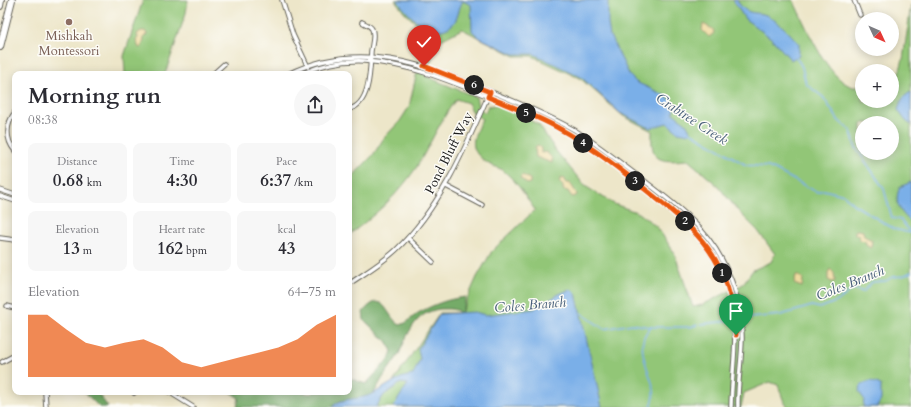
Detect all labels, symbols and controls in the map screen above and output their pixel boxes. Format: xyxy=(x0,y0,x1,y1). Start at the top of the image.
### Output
north arrow xyxy=(855,12,899,56)
map controls xyxy=(855,12,899,160)
marker: Mishkah Montessori xyxy=(64,17,74,27)
pin xyxy=(407,25,441,66)
place label: Mishkah Montessori xyxy=(39,27,100,60)
icon: check xyxy=(413,31,435,53)
button: + xyxy=(855,64,899,108)
pin: 6 xyxy=(464,75,484,95)
text: 6 xyxy=(471,77,477,92)
text: Morning run xyxy=(28,81,161,111)
button: share xyxy=(294,84,336,126)
water label: Crabtree Creek xyxy=(652,89,732,149)
pin: 5 xyxy=(516,103,536,123)
text: 5 xyxy=(523,105,529,120)
street label: Pond Bluff Way xyxy=(421,109,477,197)
text: 08:38 xyxy=(28,111,58,129)
button: − xyxy=(855,116,899,160)
pin: 4 xyxy=(573,133,593,153)
text: 4 xyxy=(580,135,586,150)
text: Distance xyxy=(57,154,97,169)
text: Time xyxy=(169,154,195,169)
text: Pace xyxy=(276,154,297,169)
text: 0.68 xyxy=(53,169,84,192)
text: 4:30 xyxy=(166,169,198,192)
text: 6:37 xyxy=(260,169,291,192)
pin: 3 xyxy=(625,171,645,191)
text: 3 xyxy=(632,173,638,188)
text: km xyxy=(84,175,102,190)
text: /km xyxy=(291,175,313,190)
pin: 2 xyxy=(675,211,695,231)
text: 2 xyxy=(682,213,688,228)
text: Elevation xyxy=(55,222,99,237)
text: Heart rate xyxy=(159,222,205,237)
text: kcal xyxy=(277,222,296,237)
text: 13 xyxy=(62,237,80,260)
text: 162 xyxy=(157,237,183,260)
text: 43 xyxy=(278,237,295,260)
text: m xyxy=(80,243,92,258)
text: bpm xyxy=(183,243,207,258)
water label: Coles Branch xyxy=(813,261,887,305)
pin: 1 xyxy=(712,263,732,283)
text: 1 xyxy=(719,265,725,280)
text: Elevation xyxy=(28,283,80,301)
text: 64–75 m xyxy=(288,283,336,301)
water label: Coles Branch xyxy=(493,292,567,318)
pin xyxy=(719,294,753,335)
icon: arrive xyxy=(725,300,747,322)

